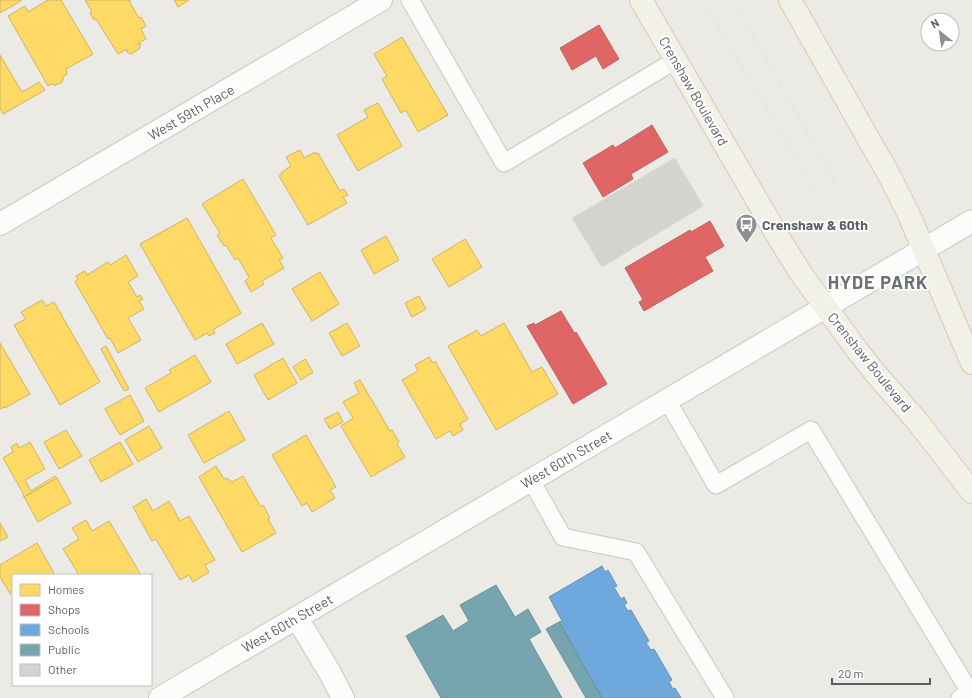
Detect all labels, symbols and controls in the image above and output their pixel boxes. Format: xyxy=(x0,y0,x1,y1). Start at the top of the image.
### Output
north arrow xyxy=(920,12,960,52)
text: N xyxy=(928,15,941,30)
street label: Crenshaw Boulevard xyxy=(656,33,732,149)
street label: West 59th Place xyxy=(145,80,237,144)
bus stop icon: Crenshaw & 60th xyxy=(734,211,760,244)
place label: Crenshaw & 60th xyxy=(762,216,868,233)
district label: HYDE PARK xyxy=(828,271,928,293)
street label: Crenshaw Boulevard xyxy=(825,309,915,415)
street label: West 60th Street xyxy=(517,426,615,492)
legend xyxy=(12,574,152,686)
text: Homes xyxy=(48,582,85,596)
street label: West 60th Street xyxy=(238,590,336,656)
text: Shops xyxy=(48,602,81,616)
text: Schools xyxy=(48,622,89,636)
text: Public xyxy=(48,642,80,656)
scale bar xyxy=(832,660,930,686)
text: Other xyxy=(48,662,78,676)
text: 20 m xyxy=(838,666,864,680)

